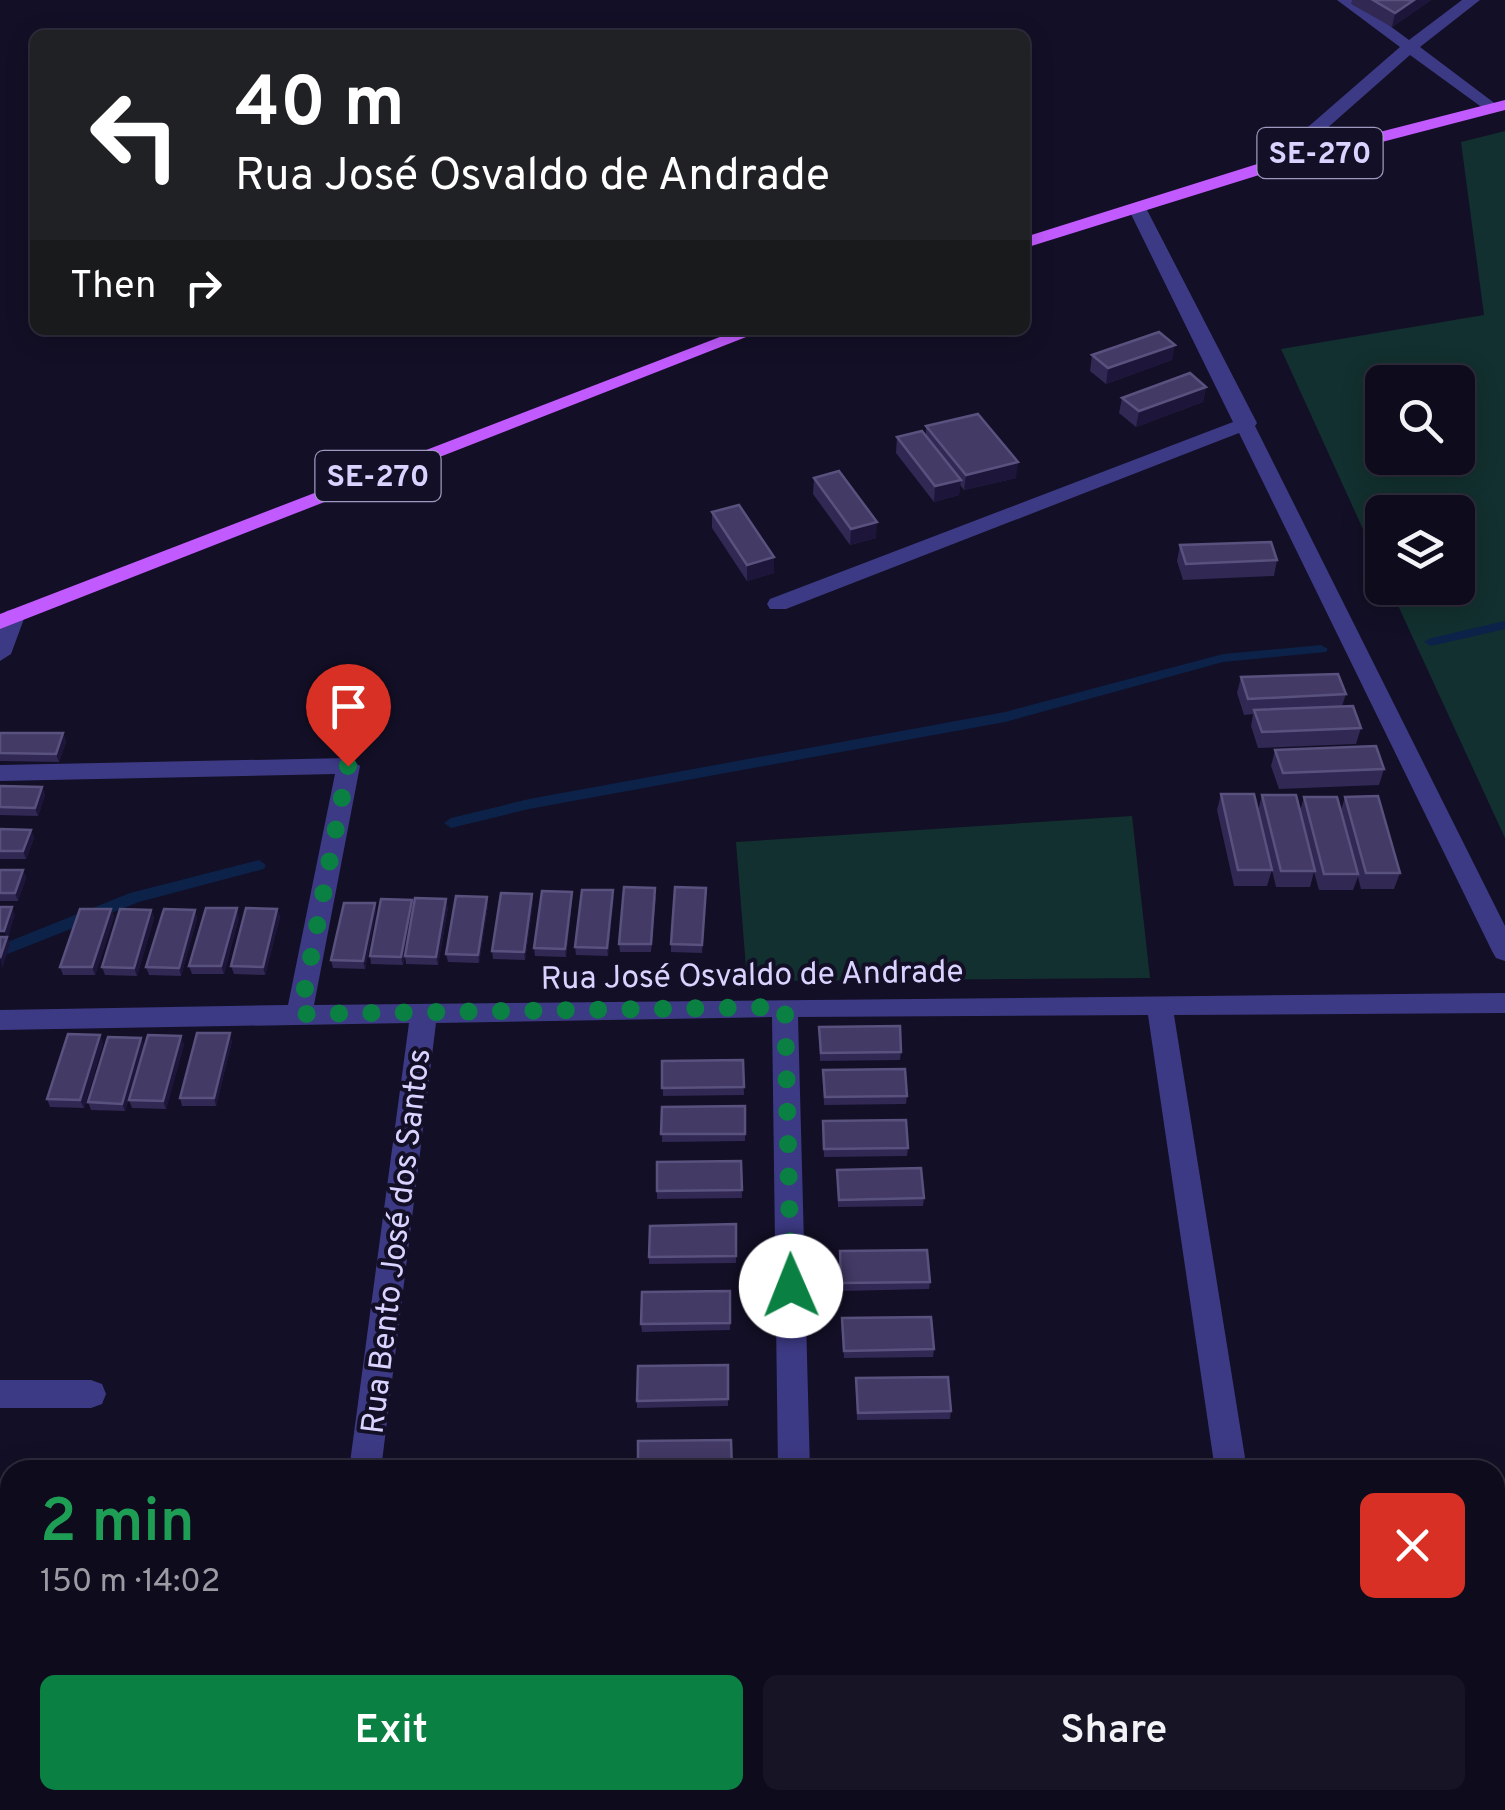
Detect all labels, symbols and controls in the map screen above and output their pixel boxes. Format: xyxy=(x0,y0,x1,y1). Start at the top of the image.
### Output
text: 40 m xyxy=(235,62,405,151)
icon: left xyxy=(70,70,200,200)
road number: SE-270 xyxy=(1258,128,1382,178)
text: Rua José Osvaldo de Andrade xyxy=(235,149,830,206)
icon: right xyxy=(176,260,231,315)
text: Then xyxy=(70,263,156,312)
map controls xyxy=(1365,365,1475,605)
button: search xyxy=(1365,365,1475,475)
road number: SE-270 xyxy=(316,451,440,501)
button: layers xyxy=(1365,495,1475,605)
pin xyxy=(306,664,391,767)
icon: arrive xyxy=(321,679,376,734)
street label: Rua José Osvaldo de Andrade xyxy=(540,953,964,1001)
street label: Rua Bento José dos Santos xyxy=(355,1047,441,1436)
position arrow xyxy=(739,1234,843,1338)
text: 2 min xyxy=(40,1487,195,1563)
button: close xyxy=(1360,1493,1465,1598)
text: 150 m · 14:02 xyxy=(40,1563,220,1603)
button: Exit xyxy=(40,1675,743,1790)
button: Share xyxy=(763,1675,1465,1790)

